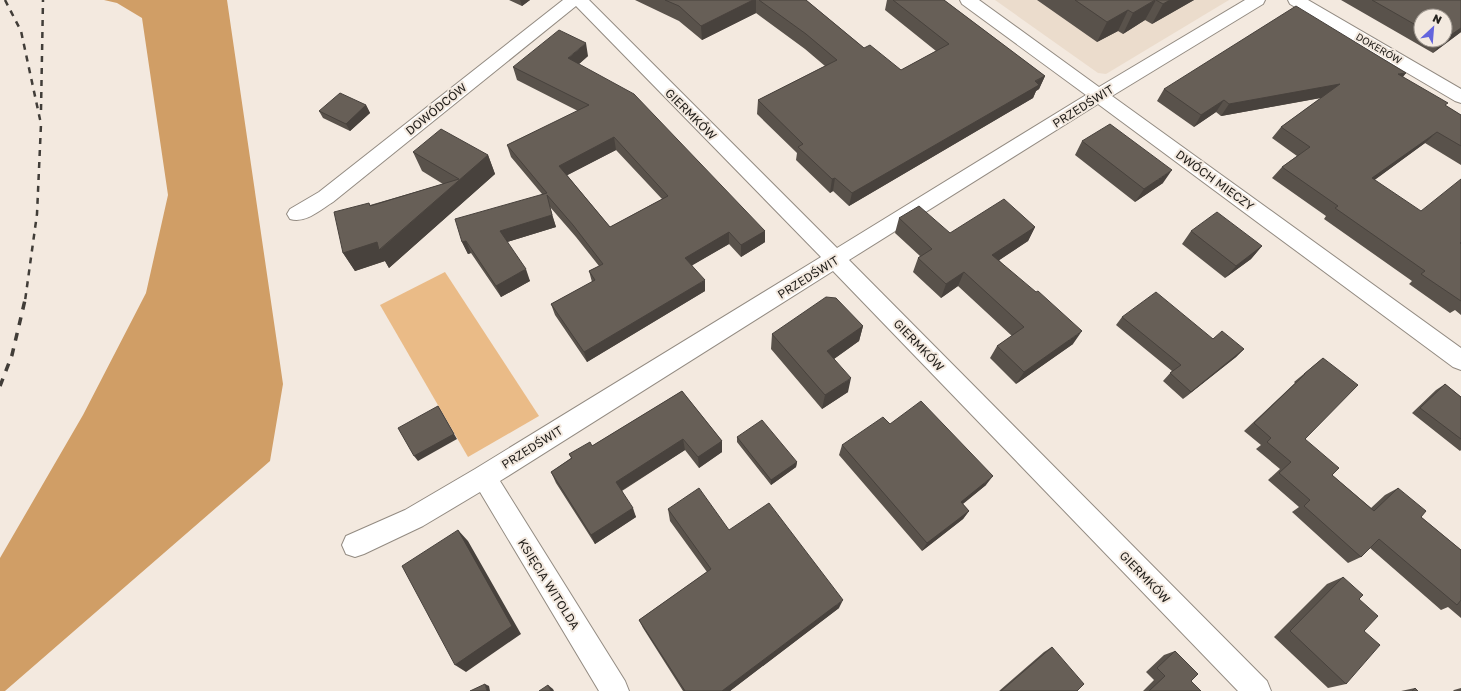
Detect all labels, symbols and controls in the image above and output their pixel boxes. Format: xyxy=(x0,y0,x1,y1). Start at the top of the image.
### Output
north arrow xyxy=(1413,8,1453,48)
text: N xyxy=(1431,11,1444,26)
street label: DOKERÓW xyxy=(1354,30,1404,66)
street label: DOWÓDCÓW xyxy=(402,79,470,138)
street label: PRZEDŚWIT xyxy=(1050,81,1117,131)
street label: GIERMKÓW xyxy=(662,85,720,143)
street label: DWÓCH MIECZY xyxy=(1173,147,1257,214)
street label: PRZEDŚWIT xyxy=(775,252,842,302)
street label: GIERMKÓW xyxy=(891,316,948,374)
street label: PRZEDŚWIT xyxy=(499,422,566,472)
street label: KSIĘCIA WITOLDA xyxy=(515,536,583,632)
street label: GIERMKÓW xyxy=(1117,548,1174,606)

